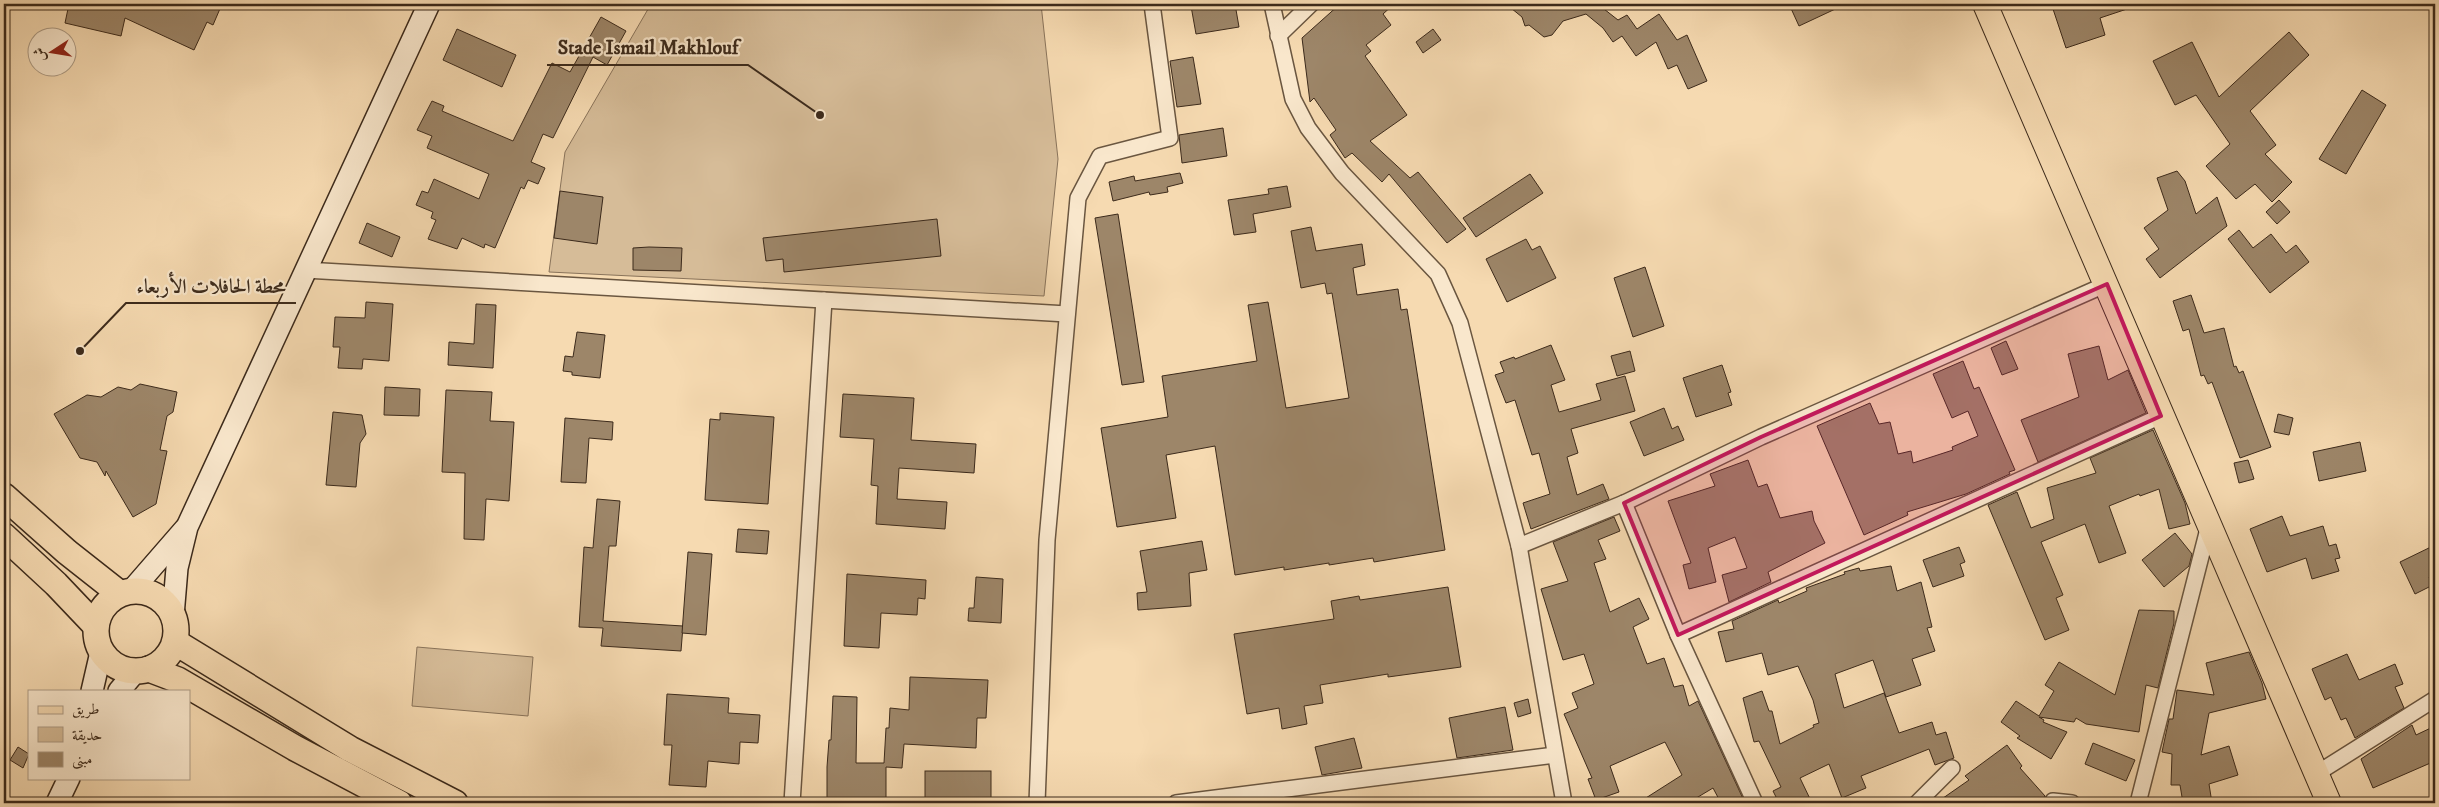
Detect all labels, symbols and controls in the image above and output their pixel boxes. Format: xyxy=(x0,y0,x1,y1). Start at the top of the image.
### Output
north arrow xyxy=(28,28,78,78)
callout: Stade Ismail Makhlouf xyxy=(547,30,748,65)
text: Stade Ismail Makhlouf xyxy=(558,36,742,61)
text: ش xyxy=(30,46,51,63)
callout: محطة الحافلات الأربعاء xyxy=(126,268,296,303)
text: محطة الحافلات الأربعاء xyxy=(136,271,286,300)
legend xyxy=(28,690,190,780)
text: طريق xyxy=(72,700,99,719)
text: حديقة xyxy=(72,726,102,745)
text: مبنى xyxy=(72,750,92,770)

